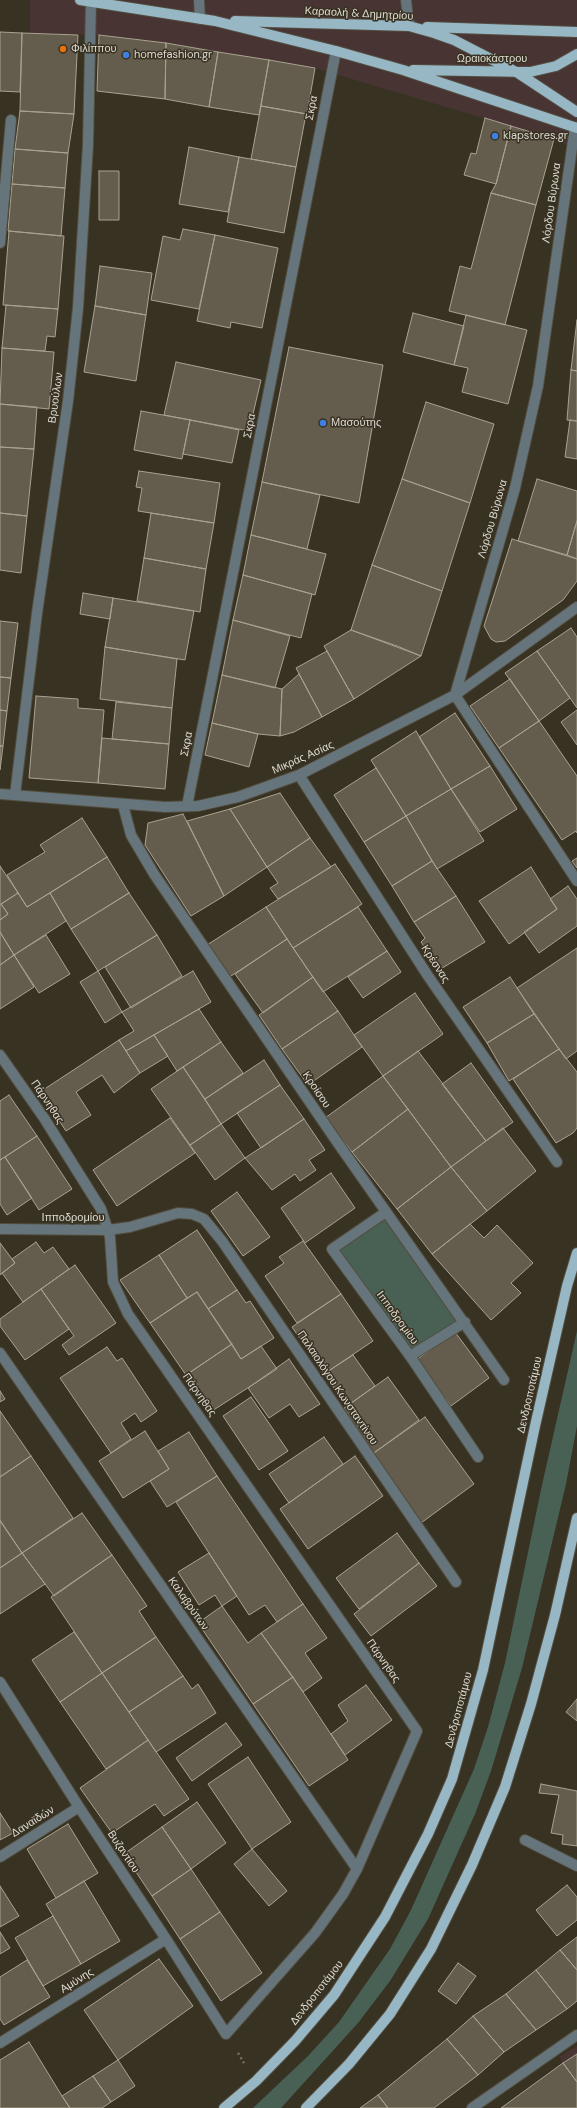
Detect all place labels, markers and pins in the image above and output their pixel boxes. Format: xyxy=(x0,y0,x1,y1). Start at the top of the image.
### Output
place label: Φιλίππου xyxy=(71,42,117,56)
marker: Φιλίππου xyxy=(58,44,68,54)
place label: homefashion.gr xyxy=(134,48,212,62)
marker: homefashion.gr xyxy=(121,50,131,60)
place label: klapstores.gr xyxy=(503,129,568,143)
marker: klapstores.gr xyxy=(490,131,500,141)
place label: Μασούτης xyxy=(331,416,381,430)
marker: Μασούτης xyxy=(318,418,328,428)

